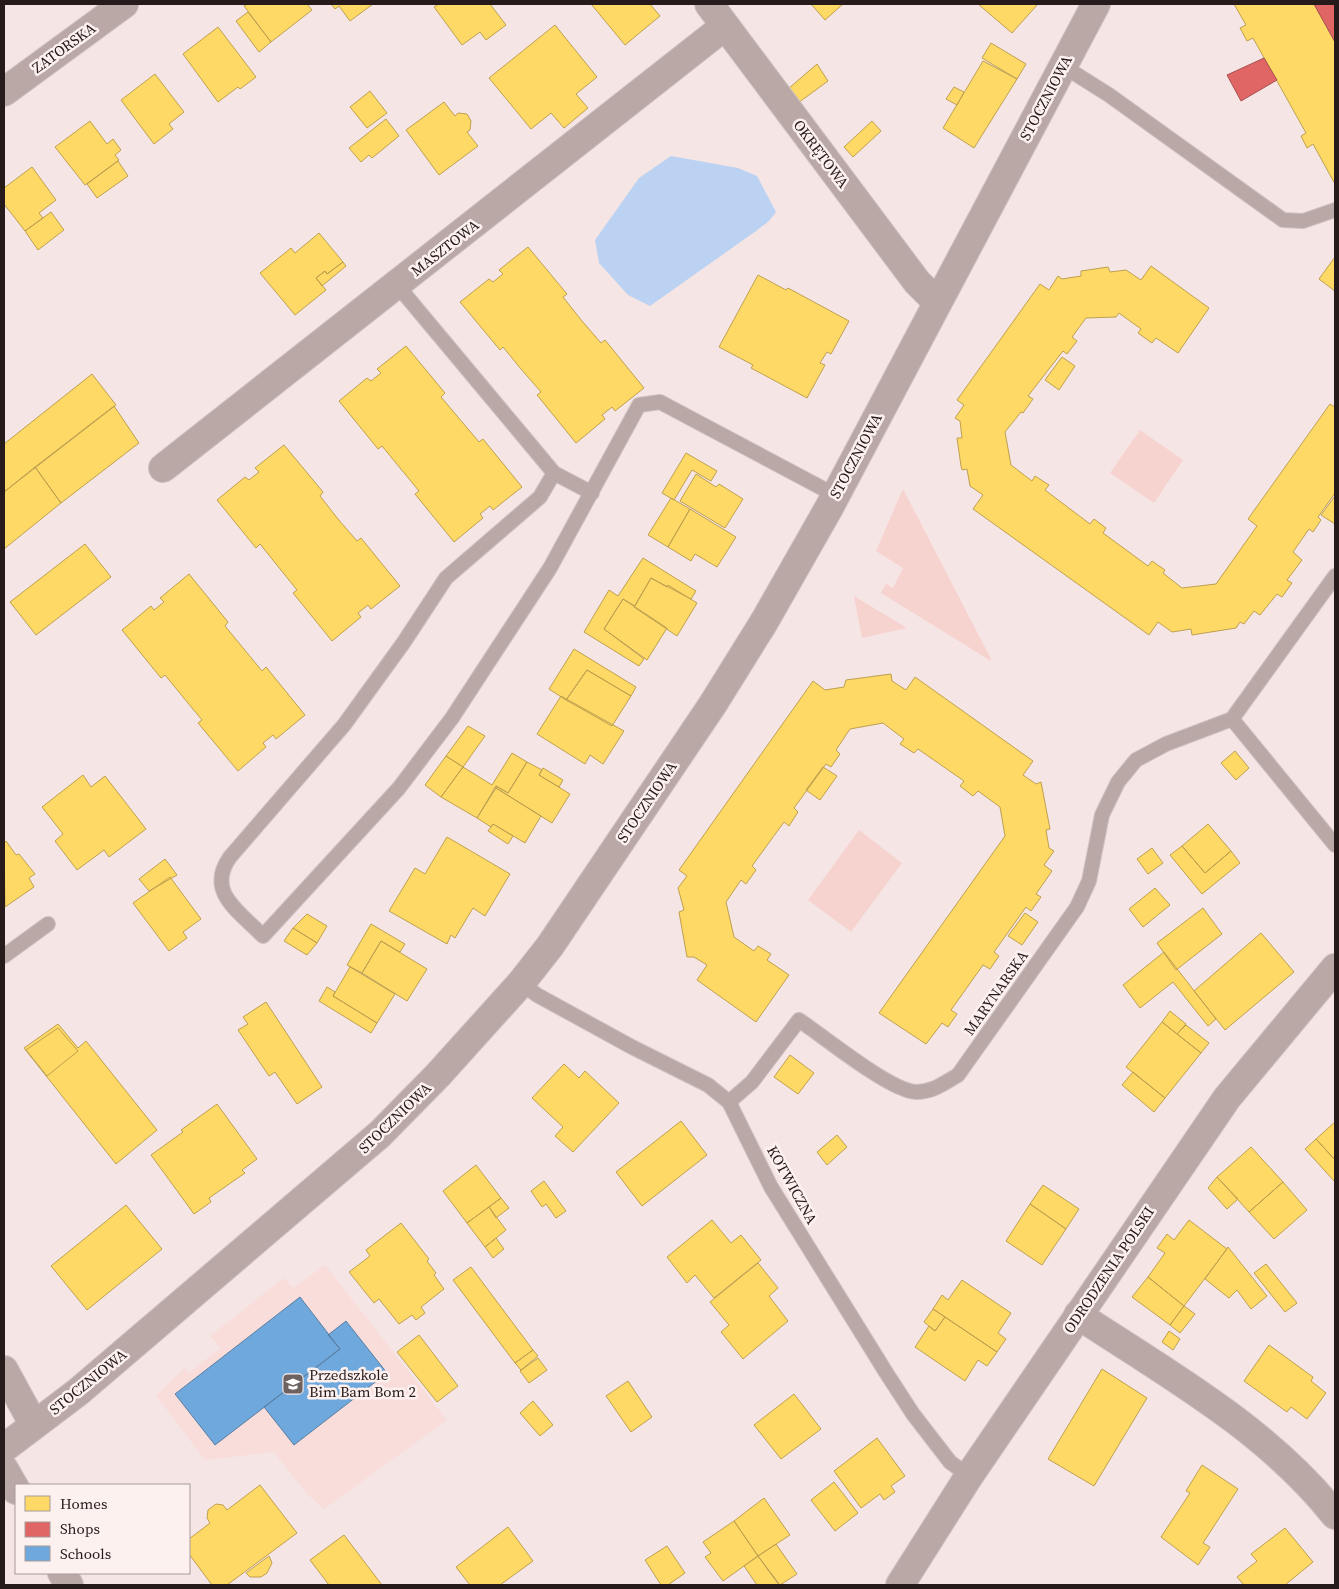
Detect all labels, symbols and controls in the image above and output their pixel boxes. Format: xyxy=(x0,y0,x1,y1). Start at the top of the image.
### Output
street label: ZATORSKA xyxy=(28,17,100,78)
street label: STOCZNIOWA xyxy=(1014,51,1077,144)
street label: OKRĘTOWA xyxy=(789,115,854,192)
street label: MASZTOWA xyxy=(406,214,483,281)
street label: STOCZNIOWA xyxy=(824,409,887,502)
street label: STOCZNIOWA xyxy=(612,757,682,847)
street label: MARYNARSKA xyxy=(958,946,1033,1039)
street label: STOCZNIOWA xyxy=(354,1077,436,1158)
street label: KOTWICZNA xyxy=(762,1142,823,1228)
street label: ODRODZENIA POLSKI xyxy=(1058,1202,1159,1337)
street label: STOCZNIOWA xyxy=(45,1344,131,1419)
place label: Przedszkole Bim Bam Bom 2 xyxy=(309,1364,416,1402)
school or university icon: Przedszkole Bim Bam Bom 2 xyxy=(281,1372,305,1396)
legend xyxy=(15,1484,190,1574)
text: Homes xyxy=(60,1493,107,1514)
text: Shops xyxy=(60,1518,100,1539)
text: Schools xyxy=(60,1543,111,1564)

